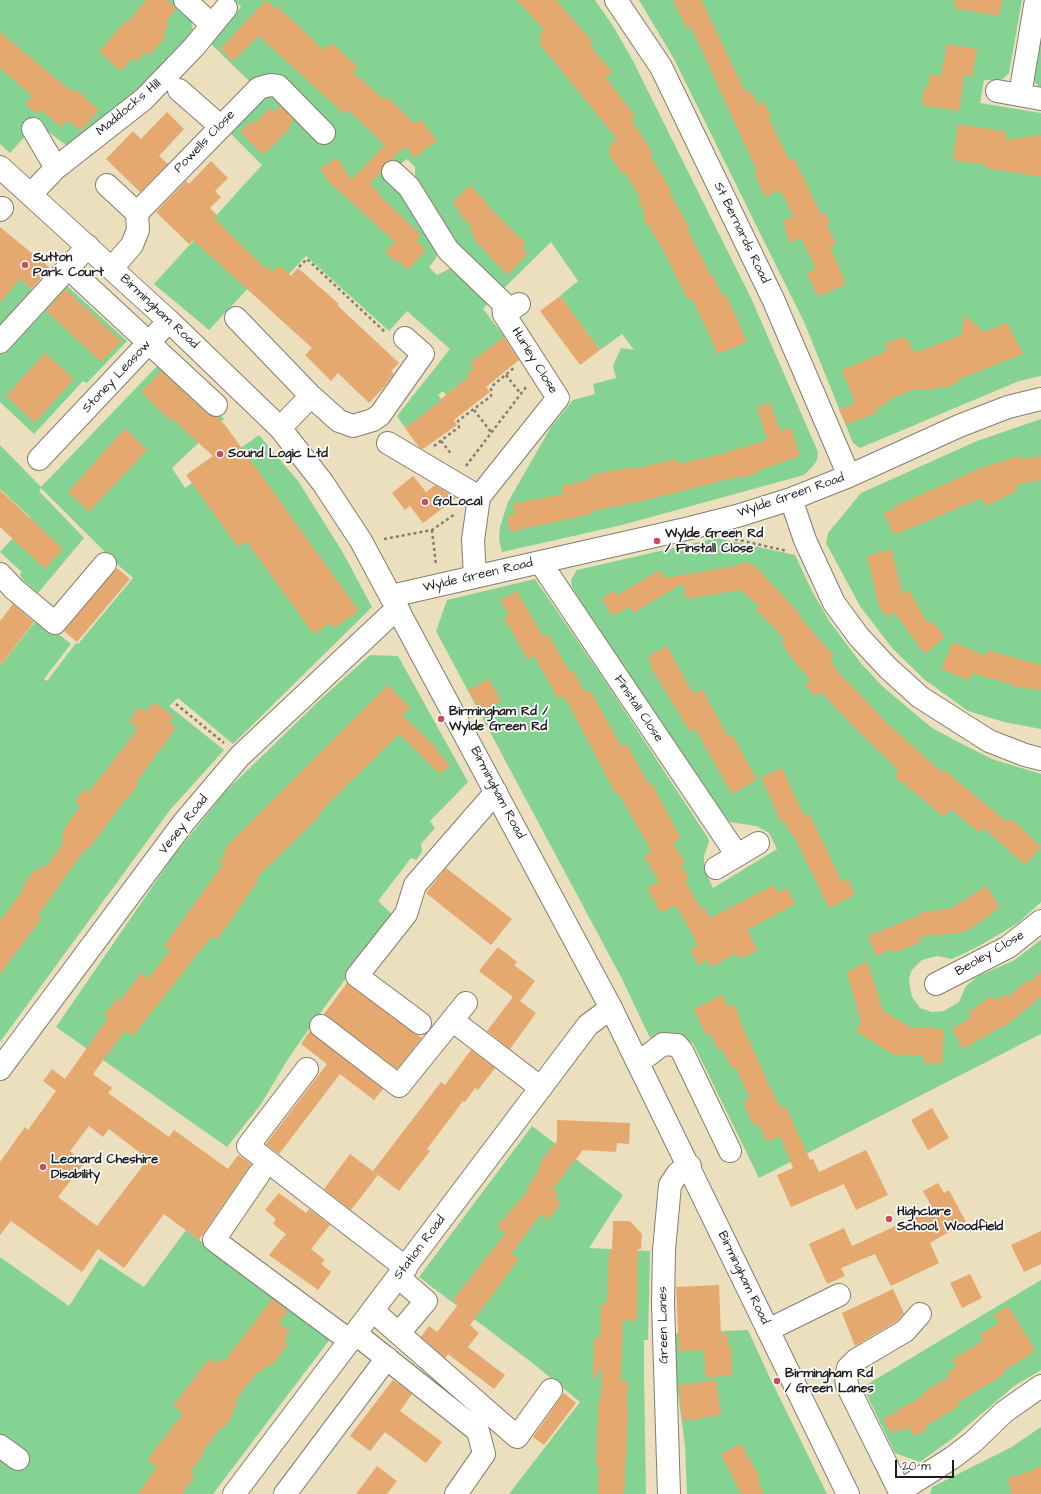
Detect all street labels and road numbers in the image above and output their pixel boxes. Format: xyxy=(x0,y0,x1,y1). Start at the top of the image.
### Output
street label: Maddocks Hill xyxy=(93,76,165,140)
street label: Powells Close xyxy=(171,107,239,177)
street label: St Bernards Road xyxy=(710,180,772,286)
street label: Birmingham Road xyxy=(116,272,202,352)
street label: Hurley Close xyxy=(507,325,561,397)
street label: Stoney Leasow xyxy=(79,337,155,417)
street label: Wylde Green Road xyxy=(735,470,847,522)
street label: Wylde Green Road xyxy=(422,556,534,596)
street label: Finstall Close xyxy=(610,673,666,745)
street label: Birmingham Road xyxy=(466,744,528,842)
street label: Vesey Road xyxy=(156,792,212,858)
street label: Beoley Close xyxy=(953,928,1027,980)
street label: Station Road xyxy=(391,1213,449,1283)
street label: Birmingham Road xyxy=(714,1229,772,1327)
street label: Green Lanes xyxy=(656,1286,672,1364)

